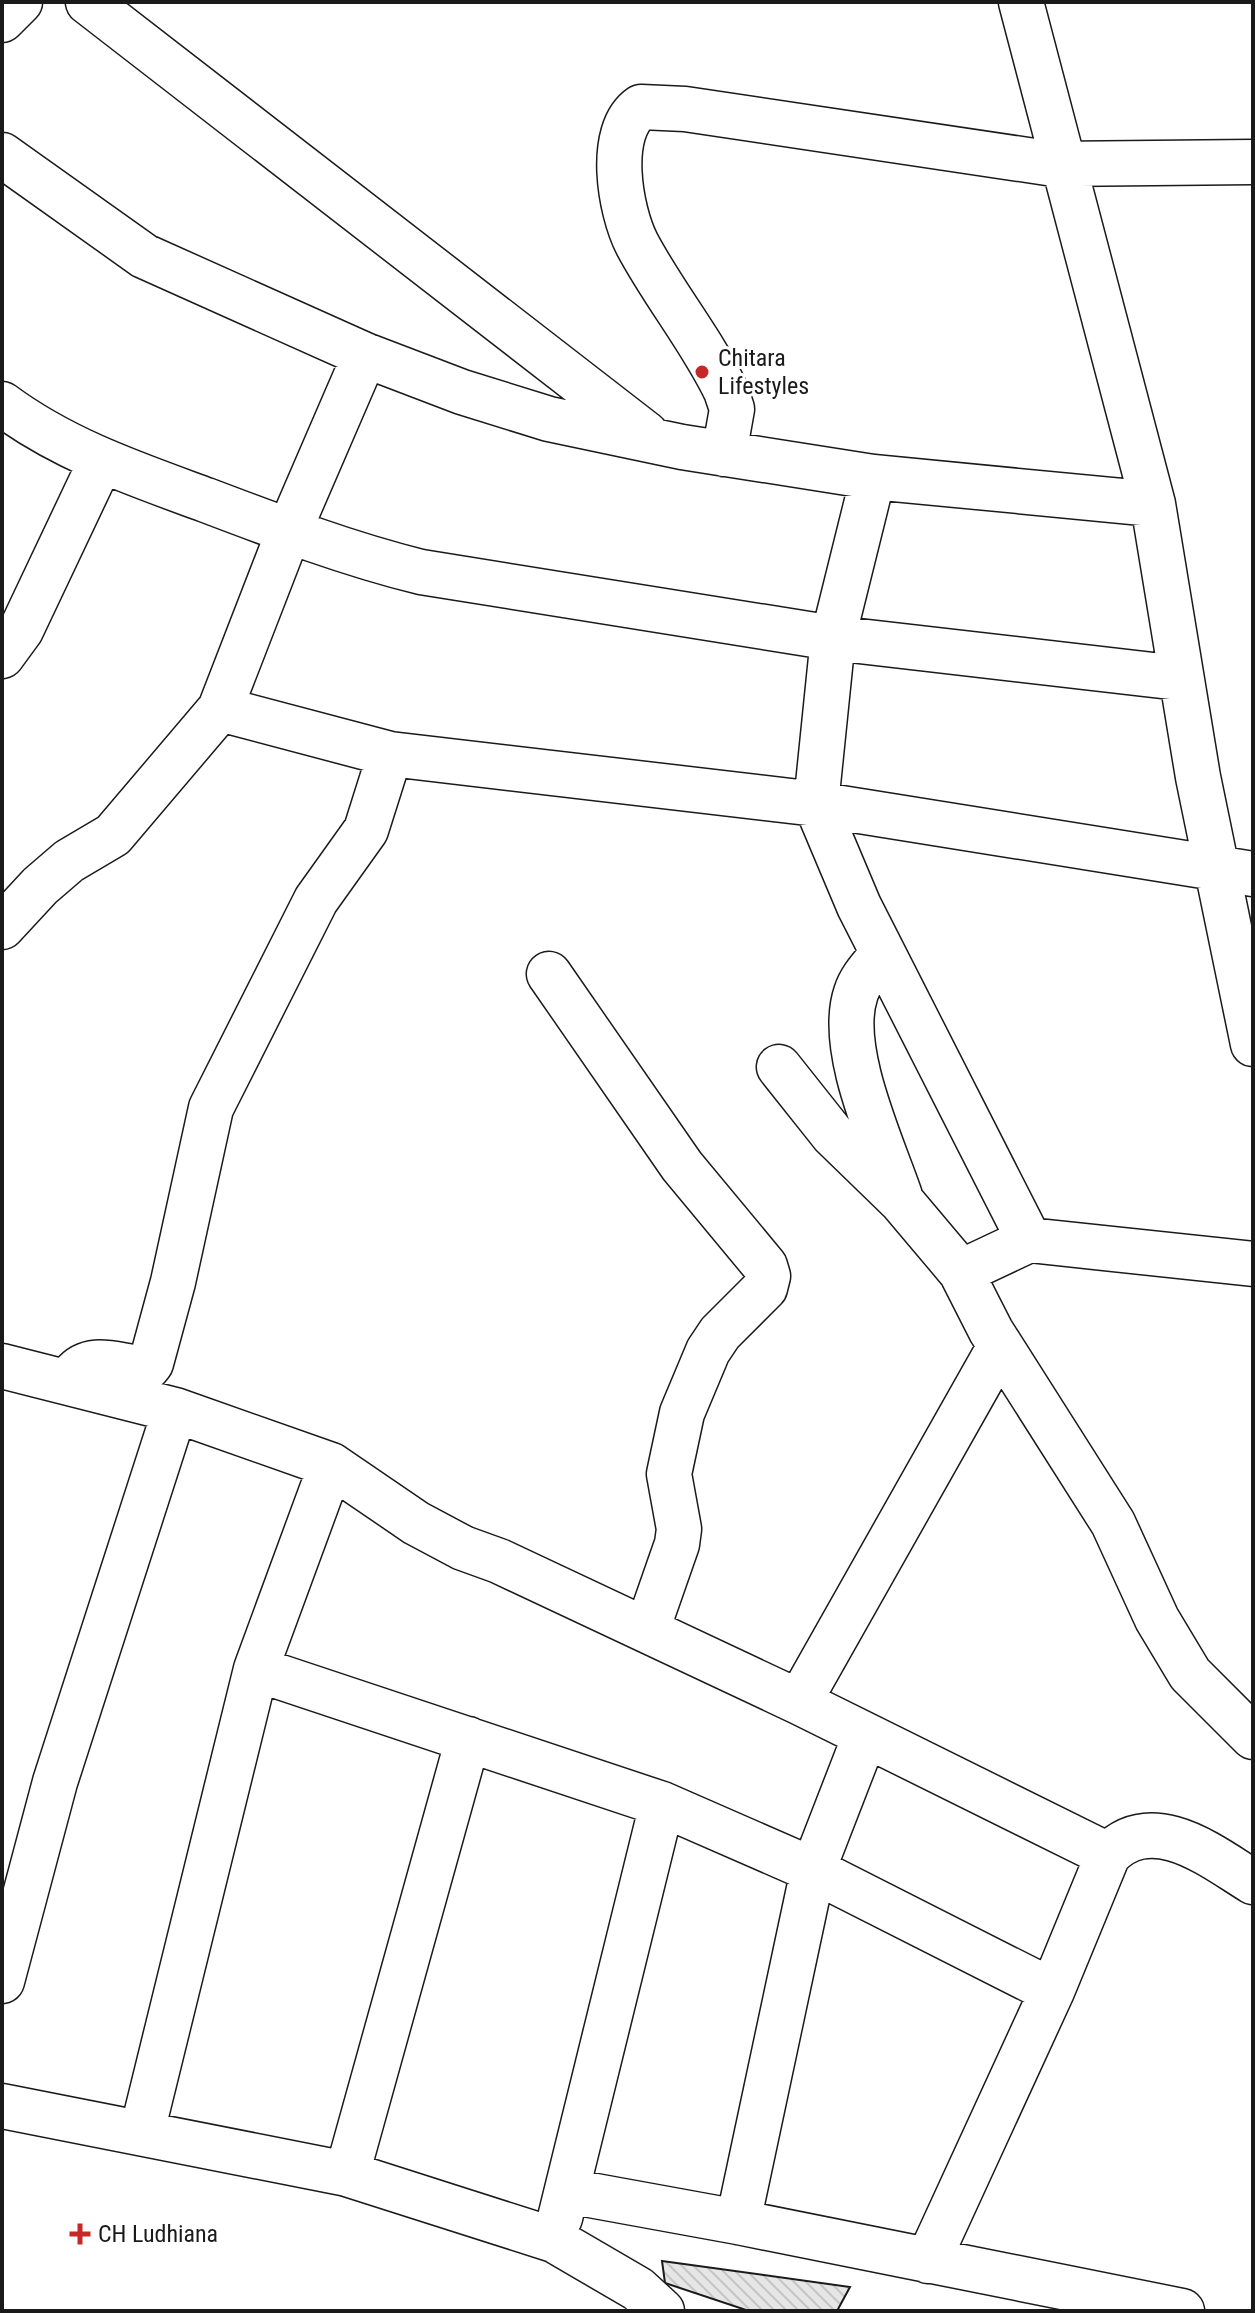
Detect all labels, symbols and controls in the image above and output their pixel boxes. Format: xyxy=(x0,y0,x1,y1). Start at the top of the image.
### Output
place label: Chitara Lifestyles xyxy=(718,344,809,400)
marker: Chitara Lifestyles xyxy=(693,363,711,381)
place label: CH Ludhiana xyxy=(98,2220,218,2248)
marker: CH Ludhiana xyxy=(69,2223,91,2245)

